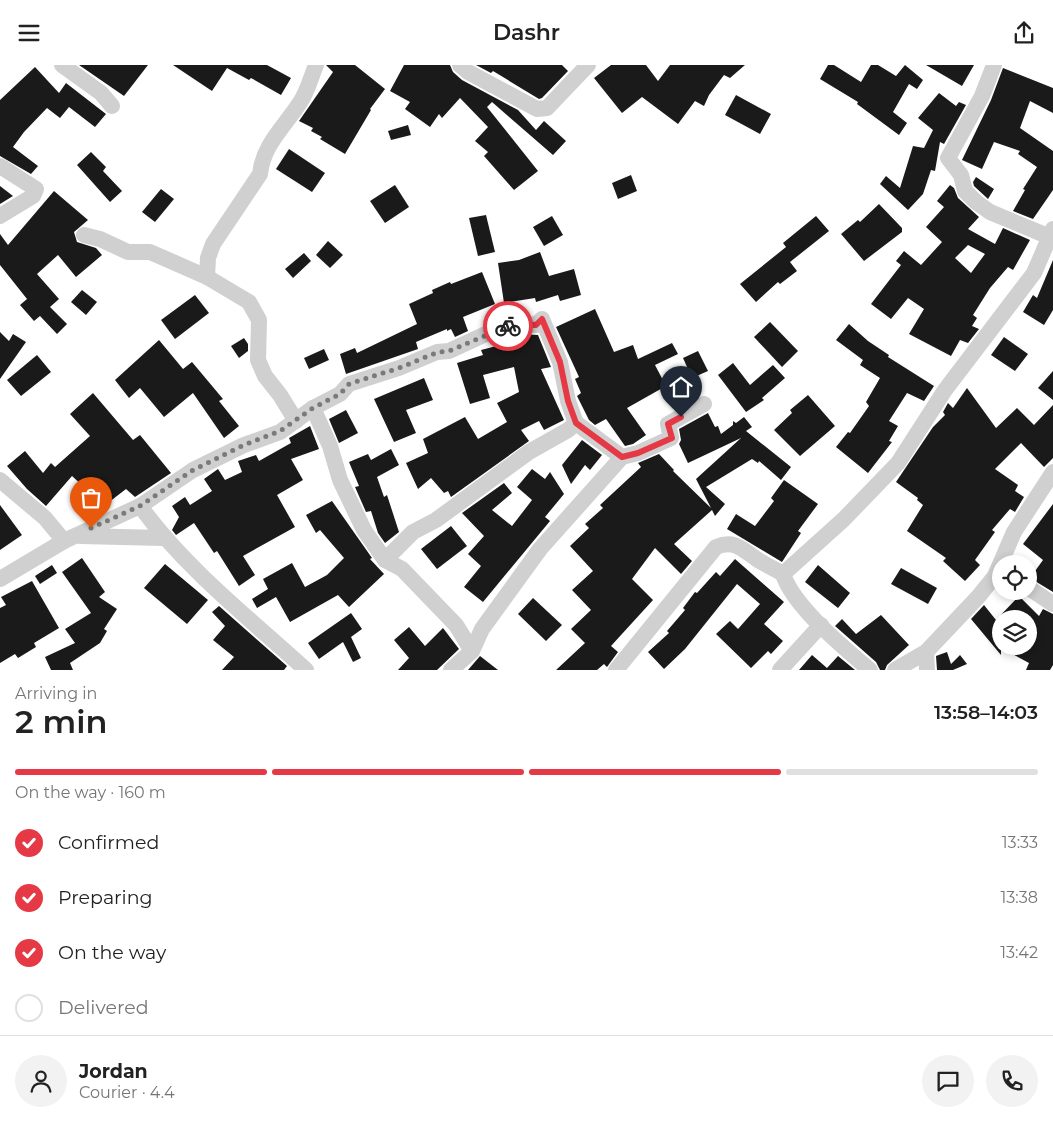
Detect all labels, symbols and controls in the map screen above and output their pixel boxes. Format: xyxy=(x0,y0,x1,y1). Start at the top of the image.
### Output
icon: menu xyxy=(15,19,43,47)
text: Dashr xyxy=(493,19,560,46)
icon: share xyxy=(1010,19,1038,47)
courier xyxy=(483,301,533,351)
icon: bike xyxy=(494,312,522,340)
pin xyxy=(660,366,702,417)
icon: home xyxy=(667,373,695,401)
pin xyxy=(70,477,112,528)
icon: bag xyxy=(77,484,105,512)
map controls xyxy=(992,555,1037,655)
button: locate xyxy=(992,555,1037,600)
button: layers xyxy=(992,610,1037,655)
text: Arriving in xyxy=(15,684,97,703)
text: 13:58–14:03 xyxy=(934,701,1038,724)
text: 2 min xyxy=(15,702,107,741)
text: On the way · 160 m xyxy=(15,783,166,802)
icon: check xyxy=(15,829,43,857)
text: Confirmed xyxy=(58,831,159,854)
text: 13:33 xyxy=(1002,833,1038,852)
icon: check xyxy=(15,884,43,912)
text: Preparing xyxy=(58,886,153,909)
text: 13:38 xyxy=(1001,888,1038,907)
icon: check xyxy=(15,939,43,967)
text: On the way xyxy=(58,941,166,964)
text: 13:42 xyxy=(1000,943,1038,962)
text: Delivered xyxy=(58,996,149,1019)
button: person xyxy=(15,1055,67,1107)
button: chat xyxy=(922,1055,974,1107)
button: phone xyxy=(986,1055,1038,1107)
text: Jordan xyxy=(79,1060,148,1083)
text: Courier · 4.4 xyxy=(79,1083,175,1102)

